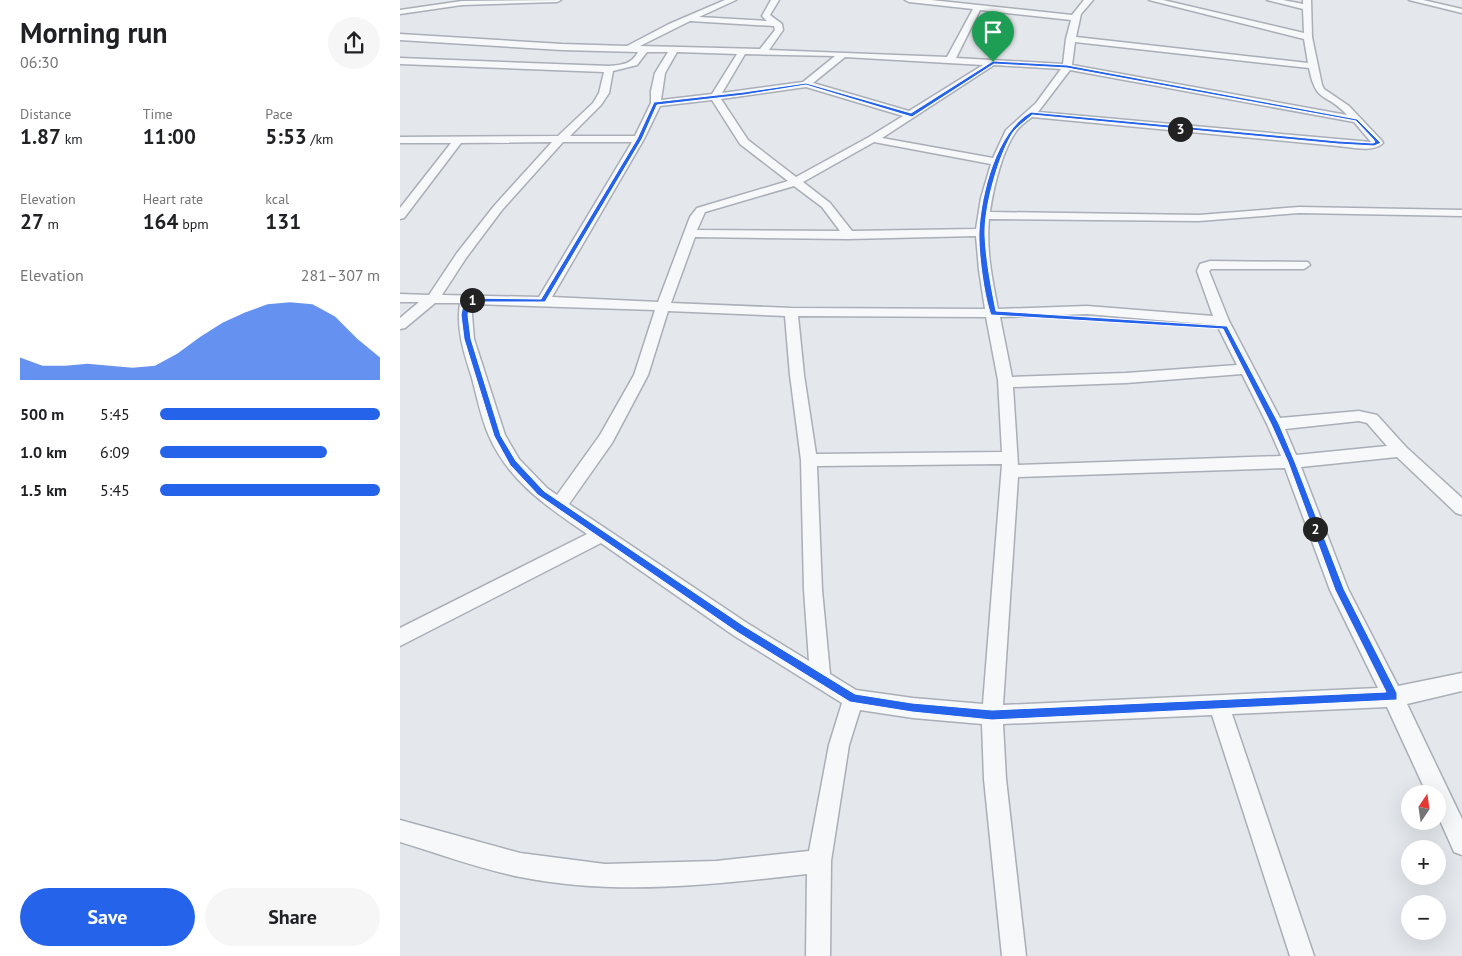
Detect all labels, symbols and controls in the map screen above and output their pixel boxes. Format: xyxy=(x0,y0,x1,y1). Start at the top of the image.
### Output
pin xyxy=(972,11,1014,62)
text: Morning run xyxy=(20,14,168,51)
button: share xyxy=(328,17,380,69)
icon: arrive xyxy=(979,18,1007,46)
text: 06:30 xyxy=(20,52,58,72)
text: Distance xyxy=(20,105,71,123)
text: Time xyxy=(143,105,173,123)
text: Pace xyxy=(265,105,293,123)
pin: 3 xyxy=(1168,116,1192,142)
text: 3 xyxy=(1177,120,1184,138)
text: 1.87 xyxy=(20,123,61,150)
text: 11:00 xyxy=(143,123,196,150)
text: 5:53 xyxy=(265,123,307,150)
text: km xyxy=(61,130,83,148)
text: /km xyxy=(307,130,333,148)
text: Elevation xyxy=(20,190,76,208)
text: Heart rate xyxy=(143,190,203,208)
text: kcal xyxy=(265,190,289,208)
text: 27 xyxy=(20,208,44,235)
text: 164 xyxy=(143,208,178,235)
text: 131 xyxy=(265,208,301,235)
text: m xyxy=(44,215,59,233)
text: bpm xyxy=(178,215,209,233)
text: Elevation xyxy=(20,265,84,285)
text: 281–307 m xyxy=(301,265,380,285)
pin: 1 xyxy=(460,288,484,312)
text: 1 xyxy=(469,291,476,309)
text: 500 m xyxy=(20,404,64,424)
text: 5:45 xyxy=(100,404,130,424)
text: 1.0 km xyxy=(20,442,67,462)
text: 6:09 xyxy=(100,442,130,462)
text: 1.5 km xyxy=(20,480,67,500)
text: 5:45 xyxy=(100,480,130,500)
pin: 2 xyxy=(1302,516,1328,542)
text: 2 xyxy=(1312,520,1319,538)
north arrow xyxy=(1401,785,1446,830)
map controls xyxy=(1401,785,1446,940)
button: + xyxy=(1401,840,1446,885)
button: Save xyxy=(20,888,195,946)
button: Share xyxy=(205,888,380,946)
button: − xyxy=(1401,895,1446,940)

